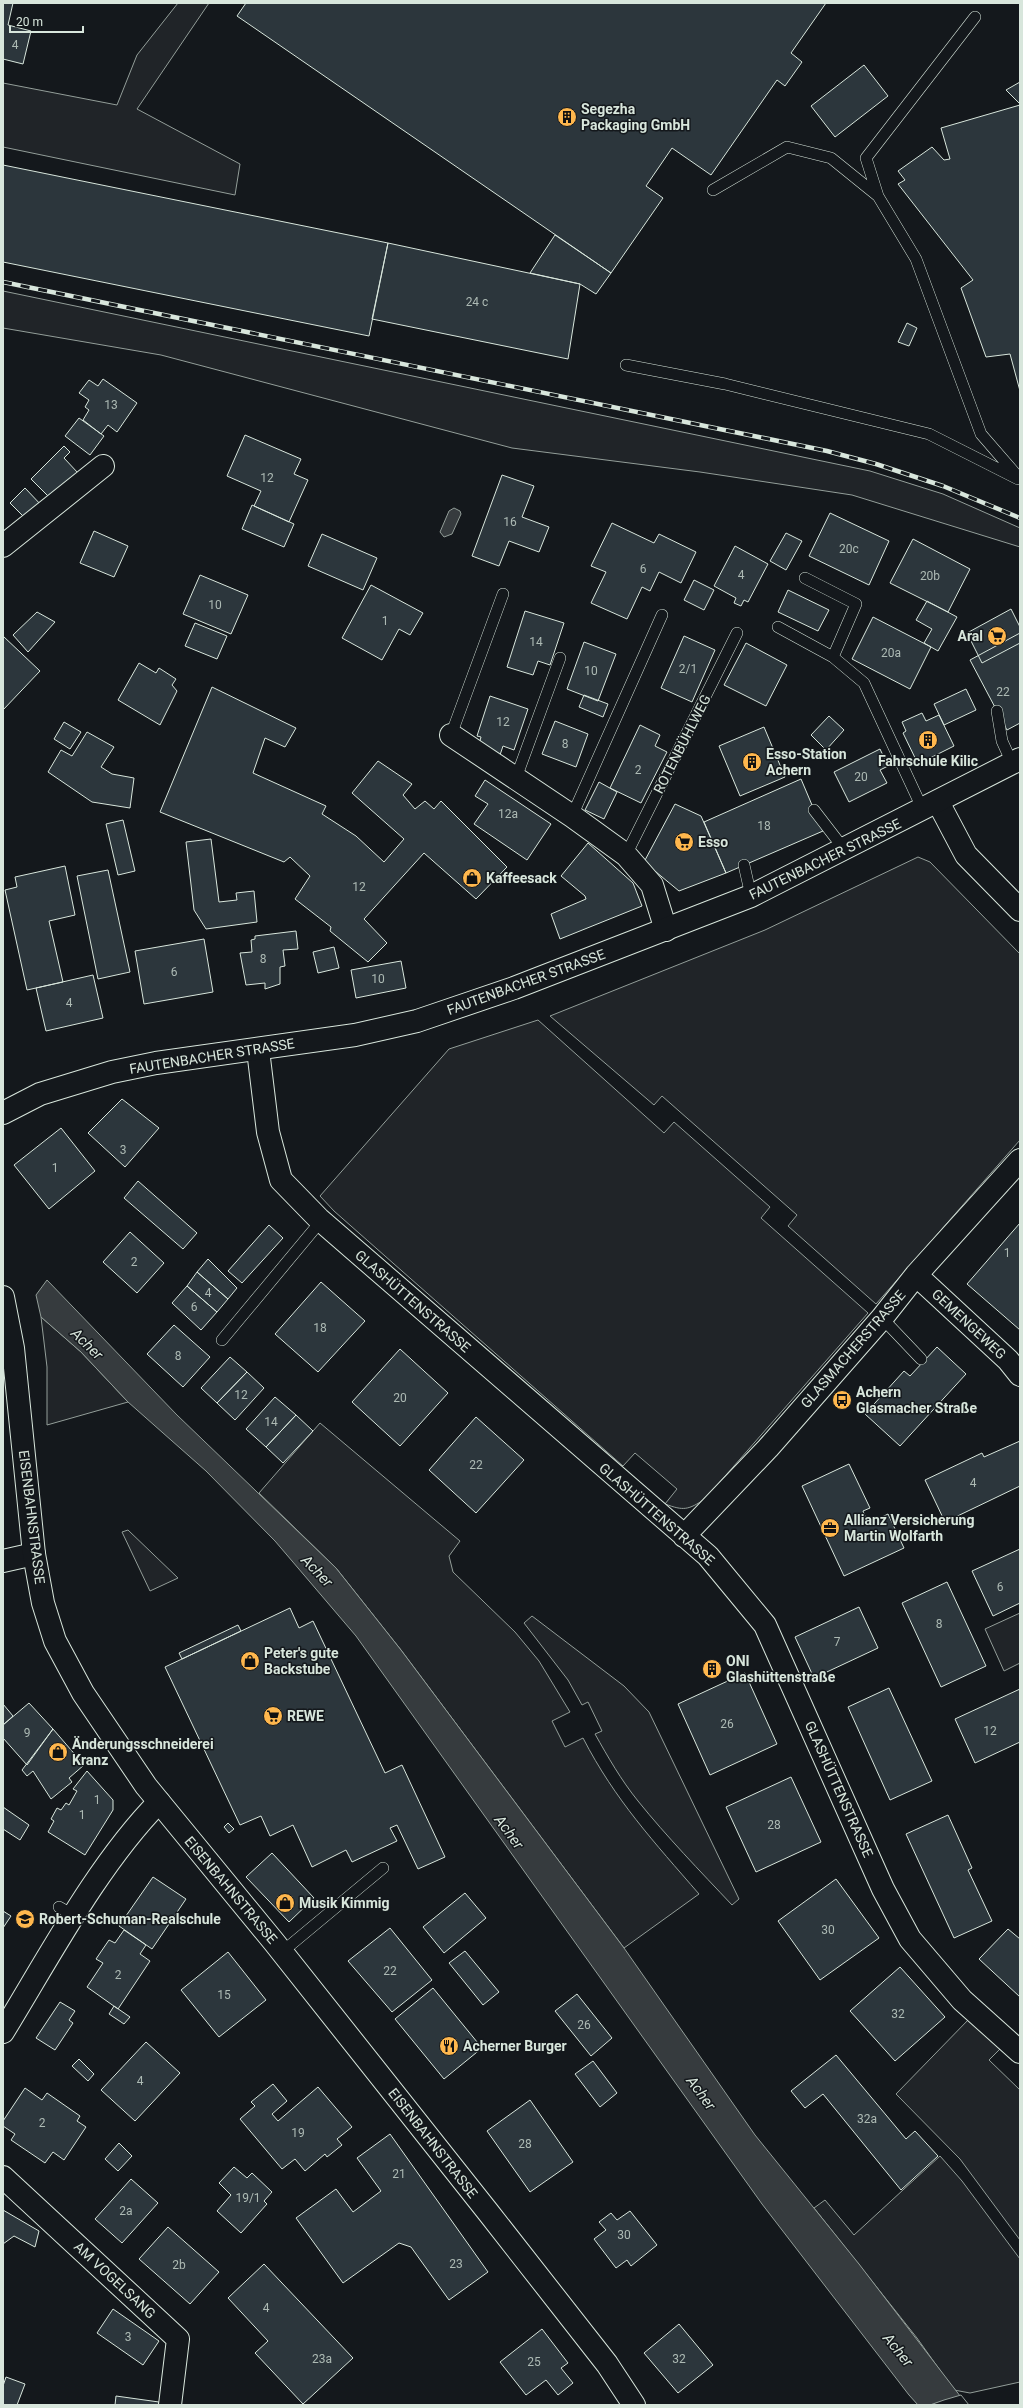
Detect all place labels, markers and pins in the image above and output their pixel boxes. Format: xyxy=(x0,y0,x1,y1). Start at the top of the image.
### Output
place label: Segezha Packaging GmbH xyxy=(581,101,690,133)
building icon: Segezha Packaging GmbH xyxy=(556,106,578,128)
supermarket icon: Aral xyxy=(986,625,1008,647)
place label: Aral xyxy=(957,628,983,644)
building icon: Fahrschule Kilic xyxy=(917,729,939,751)
place label: Esso-Station Achern xyxy=(766,746,847,778)
building icon: Esso-Station Achern xyxy=(741,751,763,773)
place label: Fahrschule Kilic xyxy=(878,753,978,769)
supermarket icon: Esso xyxy=(673,831,695,853)
place label: Esso xyxy=(698,834,728,850)
shop icon: Kaffeesack xyxy=(461,867,483,889)
place label: Kaffeesack xyxy=(486,870,557,886)
place label: Achern Glasmacher Straße xyxy=(856,1384,977,1416)
bus stop icon: Achern Glasmacher Straße xyxy=(831,1389,853,1411)
place label: Allianz Versicherung Martin Wolfarth xyxy=(844,1512,974,1544)
office icon: Allianz Versicherung Martin Wolfarth xyxy=(819,1517,841,1539)
place label: Peter's gute Backstube xyxy=(264,1645,339,1677)
shop icon: Peter's gute Backstube xyxy=(239,1650,261,1672)
place label: ONI Glashüttenstraße xyxy=(726,1653,836,1685)
building icon: ONI Glashüttenstraße xyxy=(701,1658,723,1680)
supermarket icon: REWE xyxy=(262,1705,284,1727)
place label: REWE xyxy=(287,1708,324,1724)
place label: Änderungsschneiderei Kranz xyxy=(72,1736,214,1768)
shop icon: Änderungsschneiderei Kranz xyxy=(47,1741,69,1763)
shop icon: Musik Kimmig xyxy=(274,1892,296,1914)
place label: Musik Kimmig xyxy=(299,1895,390,1911)
school or university icon: Robert-Schuman-Realschule xyxy=(14,1908,36,1930)
place label: Robert-Schuman-Realschule xyxy=(39,1911,221,1927)
restaurant icon: Acherner Burger xyxy=(438,2035,460,2057)
place label: Acherner Burger xyxy=(463,2038,567,2054)

